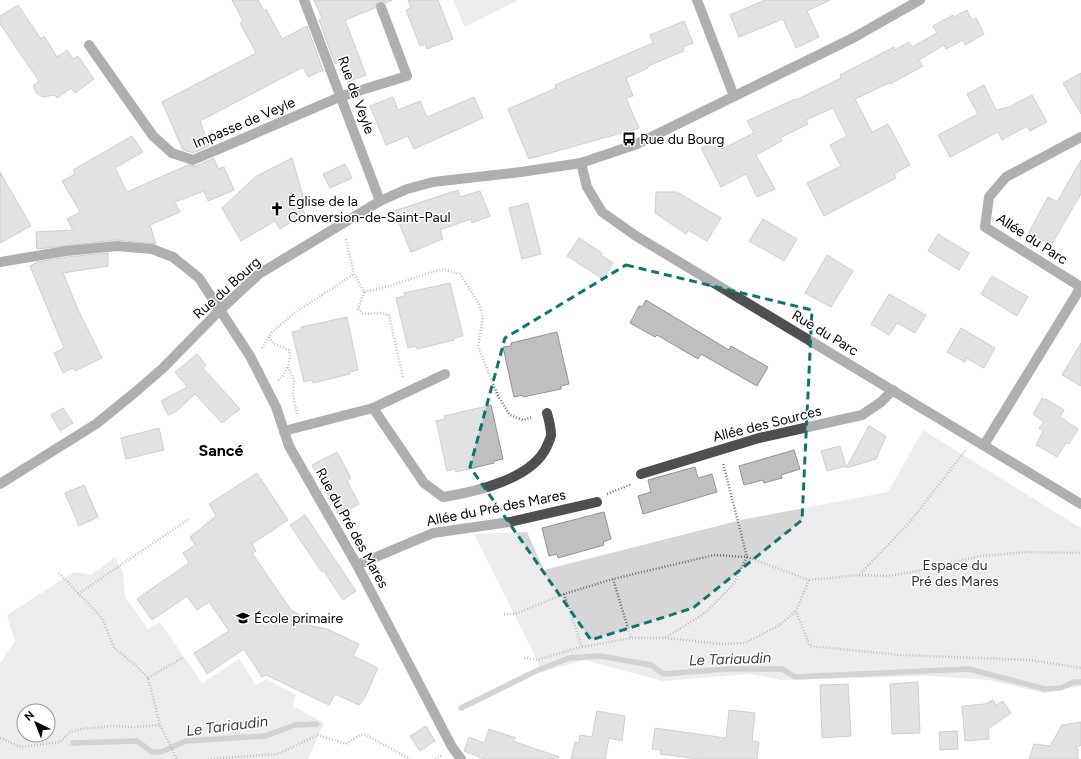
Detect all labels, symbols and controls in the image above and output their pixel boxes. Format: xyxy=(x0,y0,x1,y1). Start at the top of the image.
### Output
street label: Rue de Veyle xyxy=(334,54,378,137)
street label: Impasse de Veyle xyxy=(190,94,298,152)
bus stop icon: Rue du Bourg xyxy=(621,131,637,147)
place label: Rue du Bourg xyxy=(640,131,725,148)
place label: Église de la Conversion-de-Saint-Paul xyxy=(288,193,451,226)
church icon: Église de la Conversion-de-Saint-Paul xyxy=(269,201,285,217)
street label: Allée du Parc xyxy=(993,210,1071,268)
street label: Rue du Bourg xyxy=(190,253,264,323)
street label: Rue du Parc xyxy=(789,307,862,360)
street label: Allée des Sources xyxy=(711,402,823,446)
district label: Sancé xyxy=(199,441,244,460)
street label: Rue du Pré des Mares xyxy=(312,465,392,591)
street label: Allée du Pré des Mares xyxy=(425,486,567,530)
park label: Espace du Pré des Mares xyxy=(911,557,999,590)
school or university icon: École primaire xyxy=(235,610,251,626)
place label: École primaire xyxy=(254,610,343,627)
water label: Le Tariaudin xyxy=(689,649,771,669)
north arrow xyxy=(16,703,56,743)
text: N xyxy=(22,708,37,724)
water label: Le Tariaudin xyxy=(185,712,269,740)

